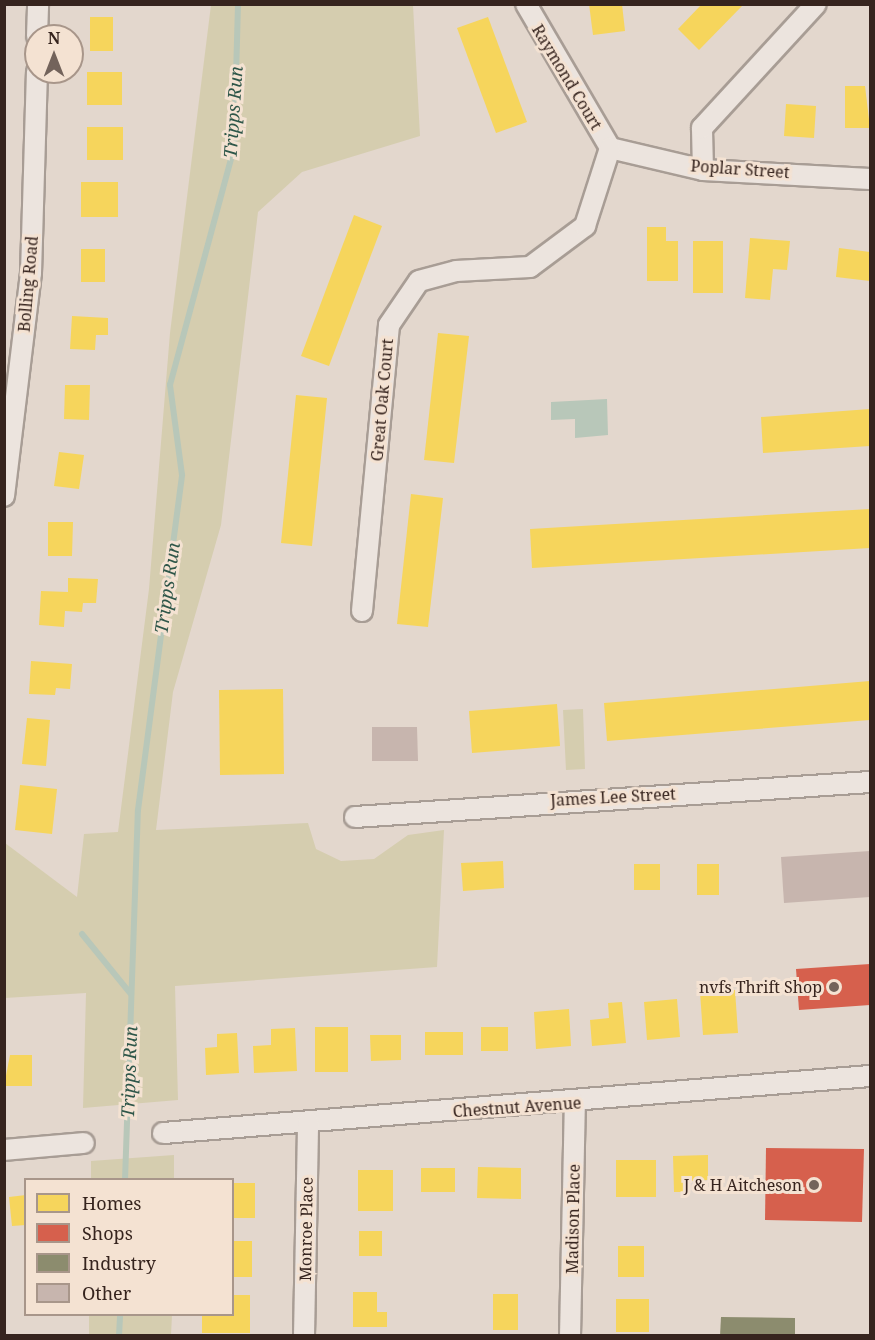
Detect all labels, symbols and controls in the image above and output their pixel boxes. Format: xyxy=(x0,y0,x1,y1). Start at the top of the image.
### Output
street label: Raymond Court xyxy=(528,21,606,133)
north arrow xyxy=(24,24,84,84)
text: N xyxy=(48,27,60,49)
water label: Tripps Run xyxy=(219,65,247,159)
street label: Poplar Street xyxy=(690,156,790,182)
street label: Bolling Road xyxy=(14,235,42,333)
street label: Great Oak Court xyxy=(367,338,397,462)
water label: Tripps Run xyxy=(150,541,184,635)
street label: James Lee Street xyxy=(550,784,676,810)
place label: nvfs Thrift Shop xyxy=(699,977,822,997)
marker: nvfs Thrift Shop xyxy=(827,980,841,994)
water label: Tripps Run xyxy=(117,1026,141,1118)
street label: Chestnut Avenue xyxy=(452,1093,582,1121)
street label: Madison Place xyxy=(562,1164,584,1274)
place label: J & H Aitcheson xyxy=(684,1175,802,1195)
street label: Monroe Place xyxy=(295,1177,317,1281)
legend xyxy=(24,1178,234,1316)
marker: J & H Aitcheson xyxy=(807,1178,821,1192)
text: Homes xyxy=(82,1191,141,1215)
text: Shops xyxy=(82,1221,133,1245)
text: Industry xyxy=(82,1251,156,1275)
text: Other xyxy=(82,1281,131,1305)

